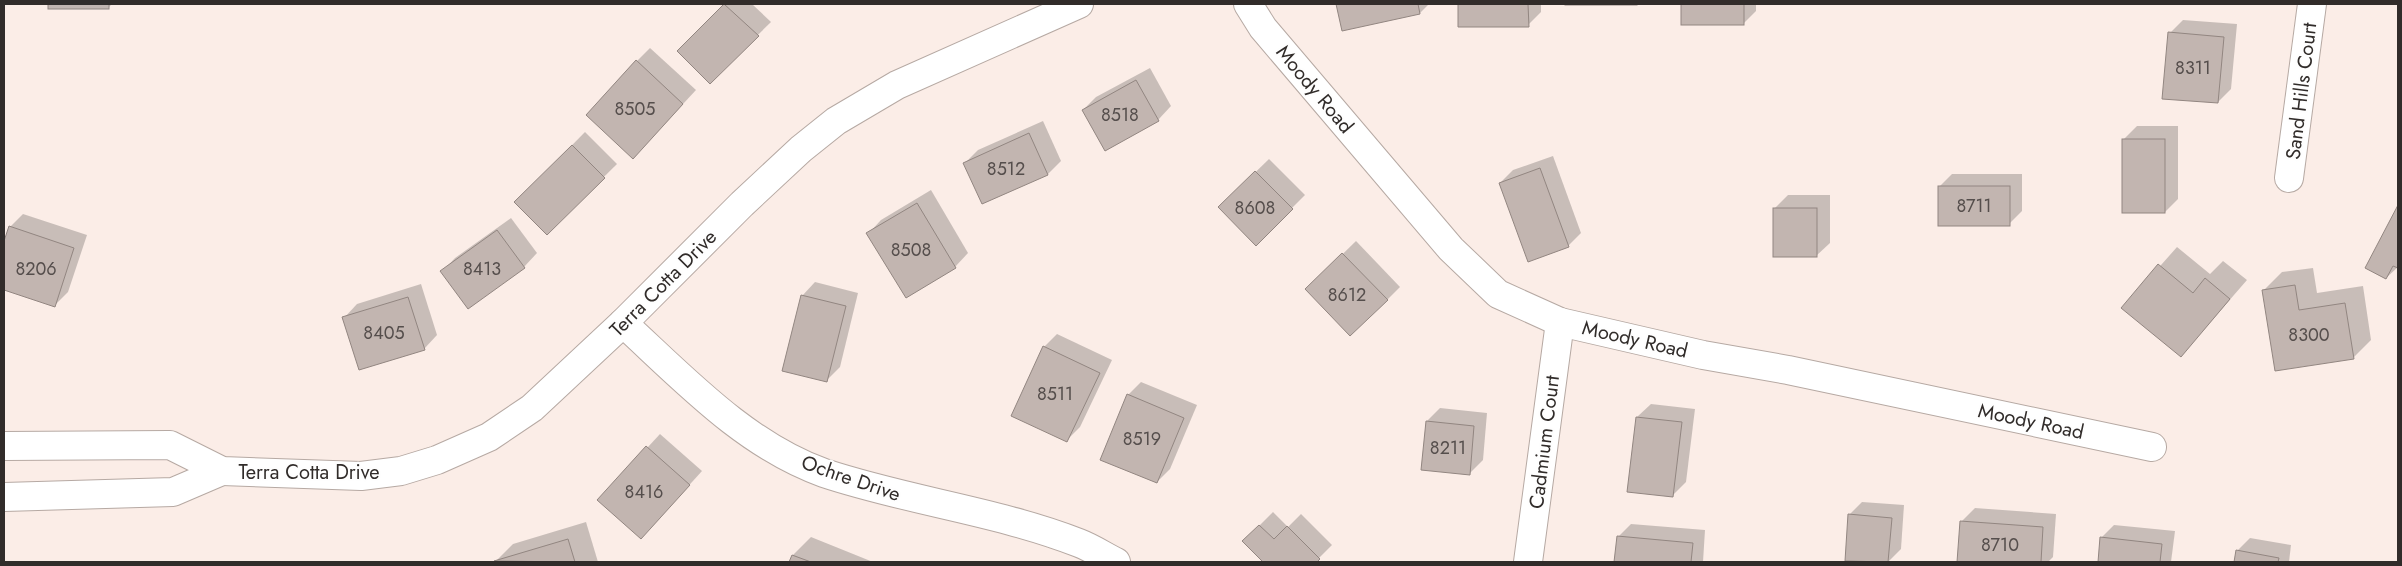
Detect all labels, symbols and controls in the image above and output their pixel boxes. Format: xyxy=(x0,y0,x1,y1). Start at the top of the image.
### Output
street label: Sand Hills Court xyxy=(2279,21,2324,161)
street label: Moody Road xyxy=(1269,39,1360,140)
house number: 8311 xyxy=(2175,55,2211,81)
house number: 8505 xyxy=(615,96,655,122)
house number: 8518 xyxy=(1101,102,1139,128)
house number: 8512 xyxy=(987,156,1025,182)
house number: 8711 xyxy=(1956,193,1992,219)
house number: 8608 xyxy=(1235,195,1275,221)
street label: Terra Cotta Drive xyxy=(603,223,724,344)
house number: 8508 xyxy=(891,237,931,263)
house number: 8206 xyxy=(15,256,57,282)
house number: 8413 xyxy=(463,256,501,282)
house number: 8612 xyxy=(1328,282,1366,308)
street label: Moody Road xyxy=(1579,313,1690,366)
house number: 8405 xyxy=(363,320,405,346)
house number: 8300 xyxy=(2288,322,2330,348)
street label: Cadmium Court xyxy=(1522,373,1567,511)
house number: 8511 xyxy=(1037,381,1073,407)
street label: Moody Road xyxy=(1975,396,2086,447)
house number: 8519 xyxy=(1123,426,1161,452)
house number: 8211 xyxy=(1430,435,1466,461)
street label: Ochre Drive xyxy=(797,448,904,509)
street label: Terra Cotta Drive xyxy=(238,458,380,487)
house number: 8416 xyxy=(625,479,663,505)
house number: 8710 xyxy=(1981,532,2019,558)

